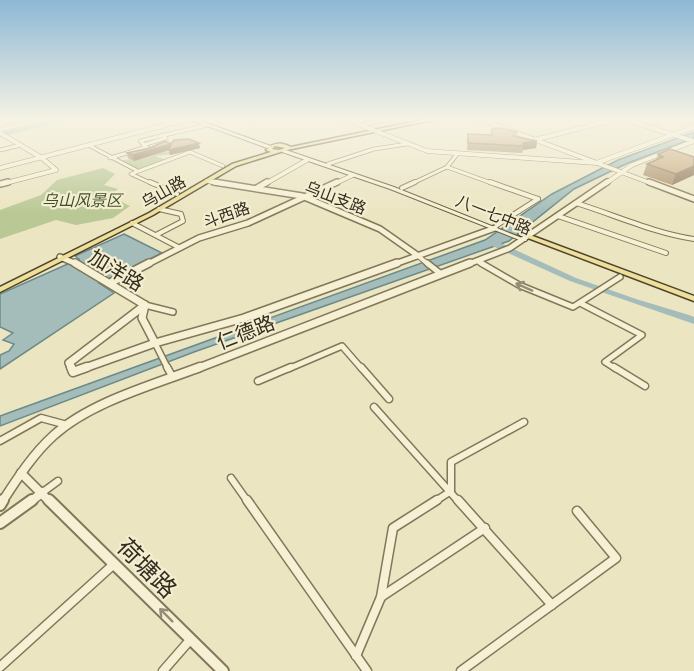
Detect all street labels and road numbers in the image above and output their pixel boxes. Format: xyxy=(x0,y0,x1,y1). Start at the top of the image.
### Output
street label: 乌山路 xyxy=(137,170,189,212)
street label: 乌山支路 xyxy=(302,176,370,218)
street label: 八一七中路 xyxy=(453,189,535,239)
street label: 斗西路 xyxy=(200,196,252,232)
street label: 加洋路 xyxy=(84,242,150,296)
street label: 仁德路 xyxy=(212,308,278,354)
street label: 荷塘路 xyxy=(111,530,185,604)

